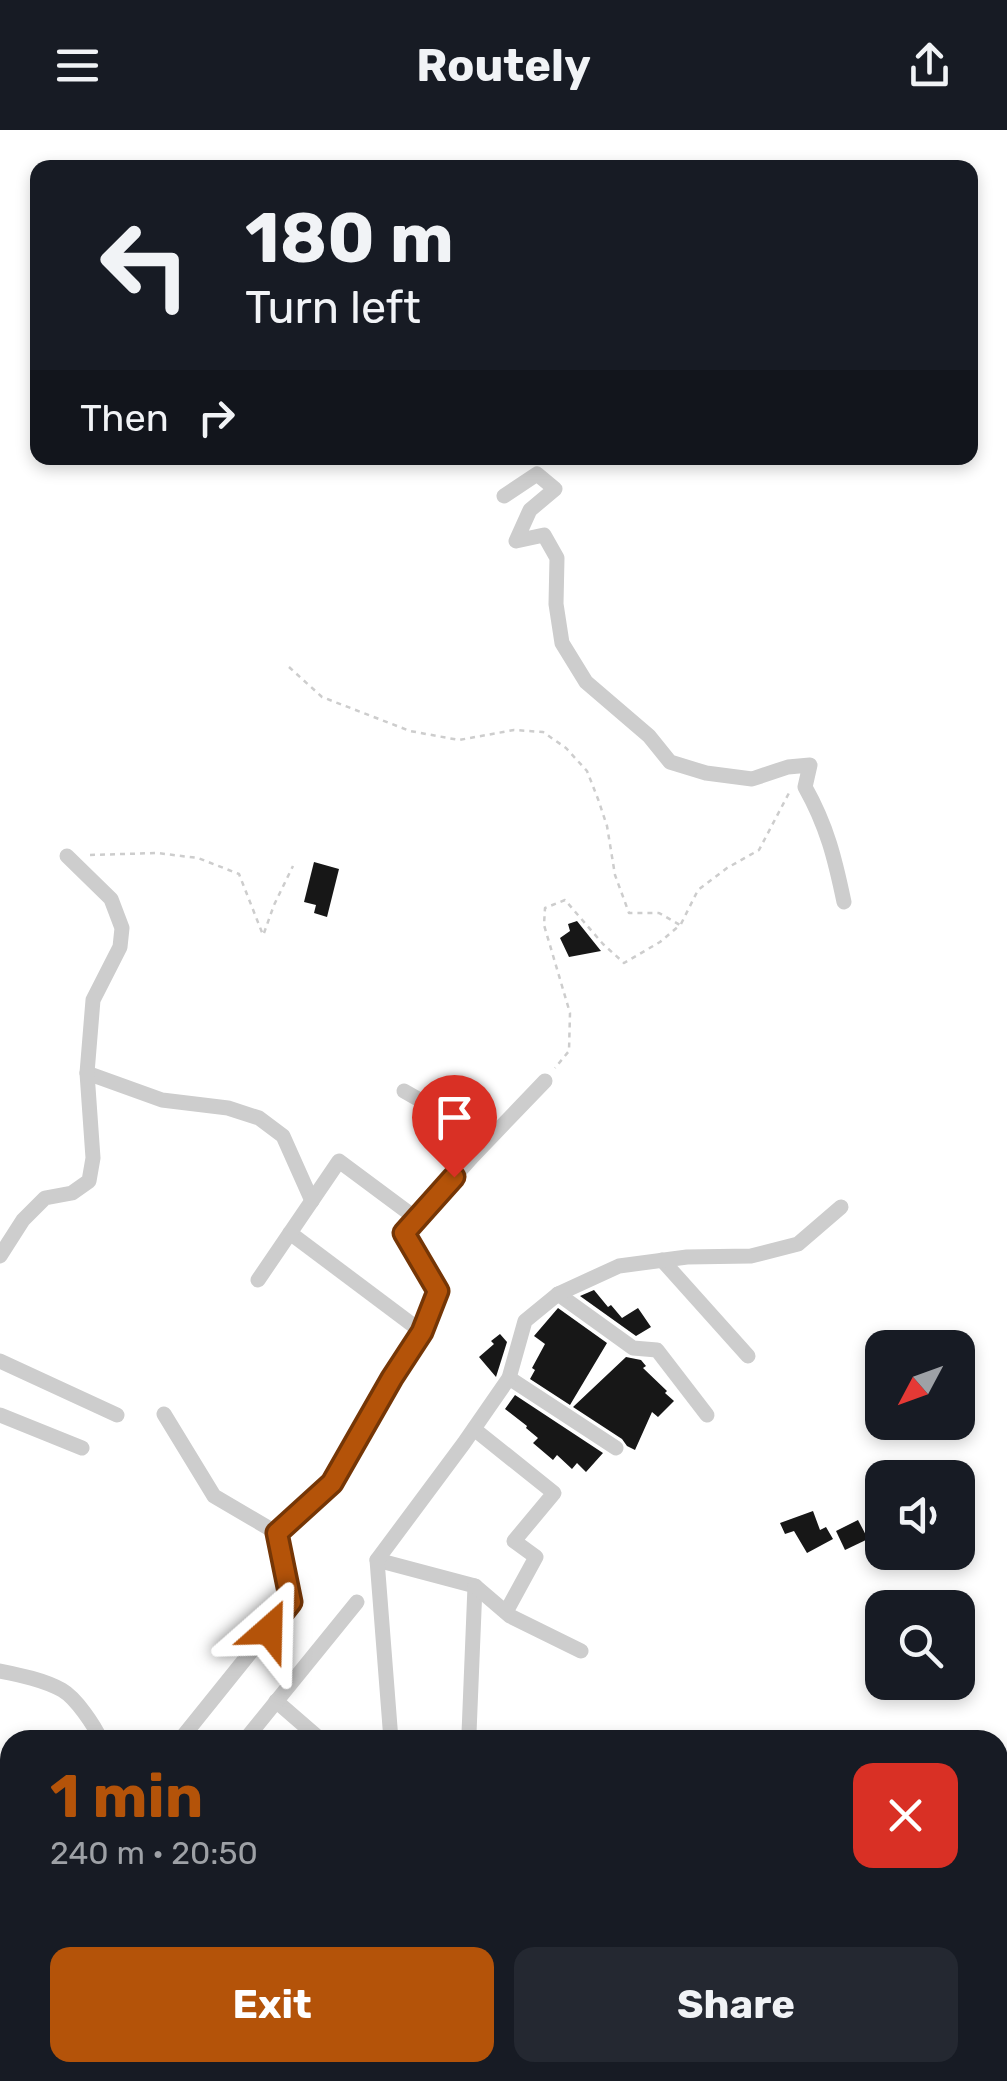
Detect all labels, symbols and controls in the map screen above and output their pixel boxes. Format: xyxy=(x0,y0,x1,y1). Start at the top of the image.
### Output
icon: menu xyxy=(50,38,105,93)
icon: share xyxy=(902,38,957,93)
text: Routely xyxy=(416,39,591,92)
text: 180 m xyxy=(245,197,454,280)
icon: left xyxy=(80,200,210,330)
text: Turn left xyxy=(245,281,421,334)
icon: right xyxy=(189,390,244,445)
text: Then xyxy=(80,395,169,441)
pin xyxy=(412,1075,497,1178)
icon: arrive xyxy=(427,1090,482,1145)
north arrow xyxy=(865,1330,975,1440)
map controls xyxy=(865,1330,975,1700)
button: sound xyxy=(865,1460,975,1570)
position arrow xyxy=(217,1578,321,1682)
button: search xyxy=(865,1590,975,1700)
text: 1 min xyxy=(50,1761,203,1832)
button: close xyxy=(853,1763,958,1868)
text: 240 m · 20:50 xyxy=(50,1834,258,1872)
button: Exit xyxy=(50,1947,494,2062)
button: Share xyxy=(514,1947,958,2062)

